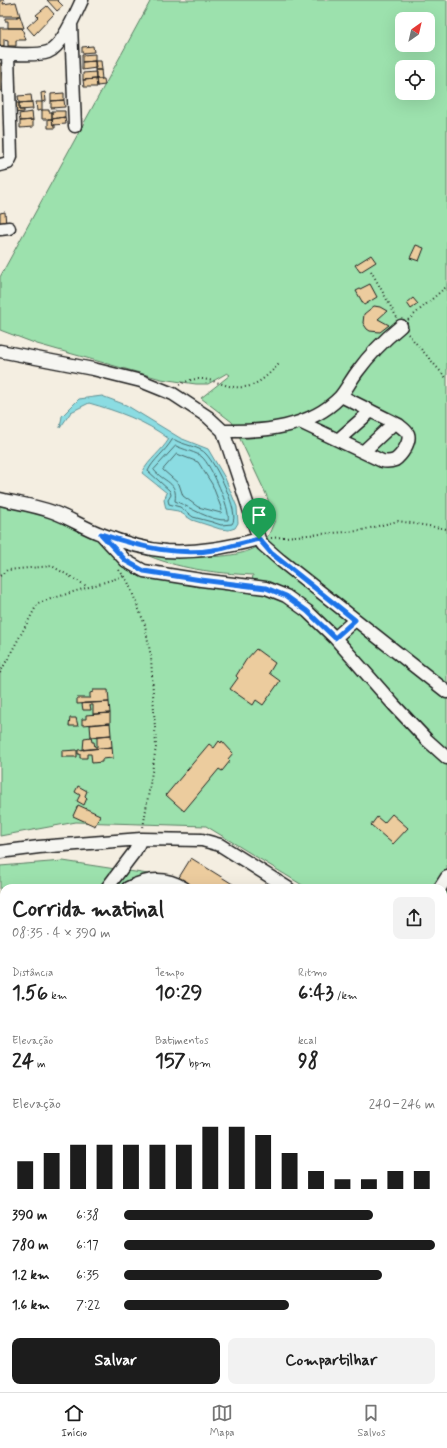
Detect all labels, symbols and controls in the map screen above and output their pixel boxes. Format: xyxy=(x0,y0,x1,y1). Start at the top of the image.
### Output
north arrow xyxy=(395,12,435,52)
map controls xyxy=(395,12,435,100)
button: locate xyxy=(395,60,435,100)
pin xyxy=(242,498,276,539)
icon: arrive xyxy=(248,504,270,526)
text: Corrida matinal xyxy=(12,896,164,924)
button: share xyxy=(393,897,435,939)
text: 08:35 · 4 × 390 m xyxy=(12,925,111,942)
text: Distância xyxy=(12,966,53,980)
text: Tempo xyxy=(155,966,184,980)
text: Ritmo xyxy=(298,966,327,980)
text: 1.56 xyxy=(12,980,48,1007)
text: 10:29 xyxy=(155,980,202,1007)
text: 6:43 xyxy=(298,980,334,1007)
text: km xyxy=(48,989,67,1003)
text: /km xyxy=(334,989,358,1003)
text: Elevação xyxy=(12,1034,53,1048)
text: Batimentos xyxy=(155,1034,209,1048)
text: kcal xyxy=(298,1034,316,1048)
text: 24 xyxy=(12,1048,34,1075)
text: 157 xyxy=(155,1048,186,1075)
text: 98 xyxy=(298,1048,319,1075)
text: m xyxy=(34,1057,46,1071)
text: bpm xyxy=(186,1057,211,1071)
text: Elevação xyxy=(12,1096,61,1113)
text: 240–246 m xyxy=(369,1096,435,1113)
text: 390 m xyxy=(12,1207,47,1224)
text: 6:38 xyxy=(76,1207,99,1224)
text: 780 m xyxy=(12,1237,49,1254)
text: 6:17 xyxy=(76,1237,98,1254)
text: 1.2 km xyxy=(12,1267,49,1284)
text: 6:35 xyxy=(76,1267,99,1284)
text: 1.6 km xyxy=(12,1297,50,1314)
text: 7:22 xyxy=(76,1297,101,1314)
button: Salvar xyxy=(12,1338,220,1384)
button: Compartilhar xyxy=(228,1338,435,1384)
tab: Início xyxy=(61,1402,87,1440)
tab: Mapa xyxy=(210,1402,235,1440)
tab: Salvos xyxy=(357,1402,386,1440)

